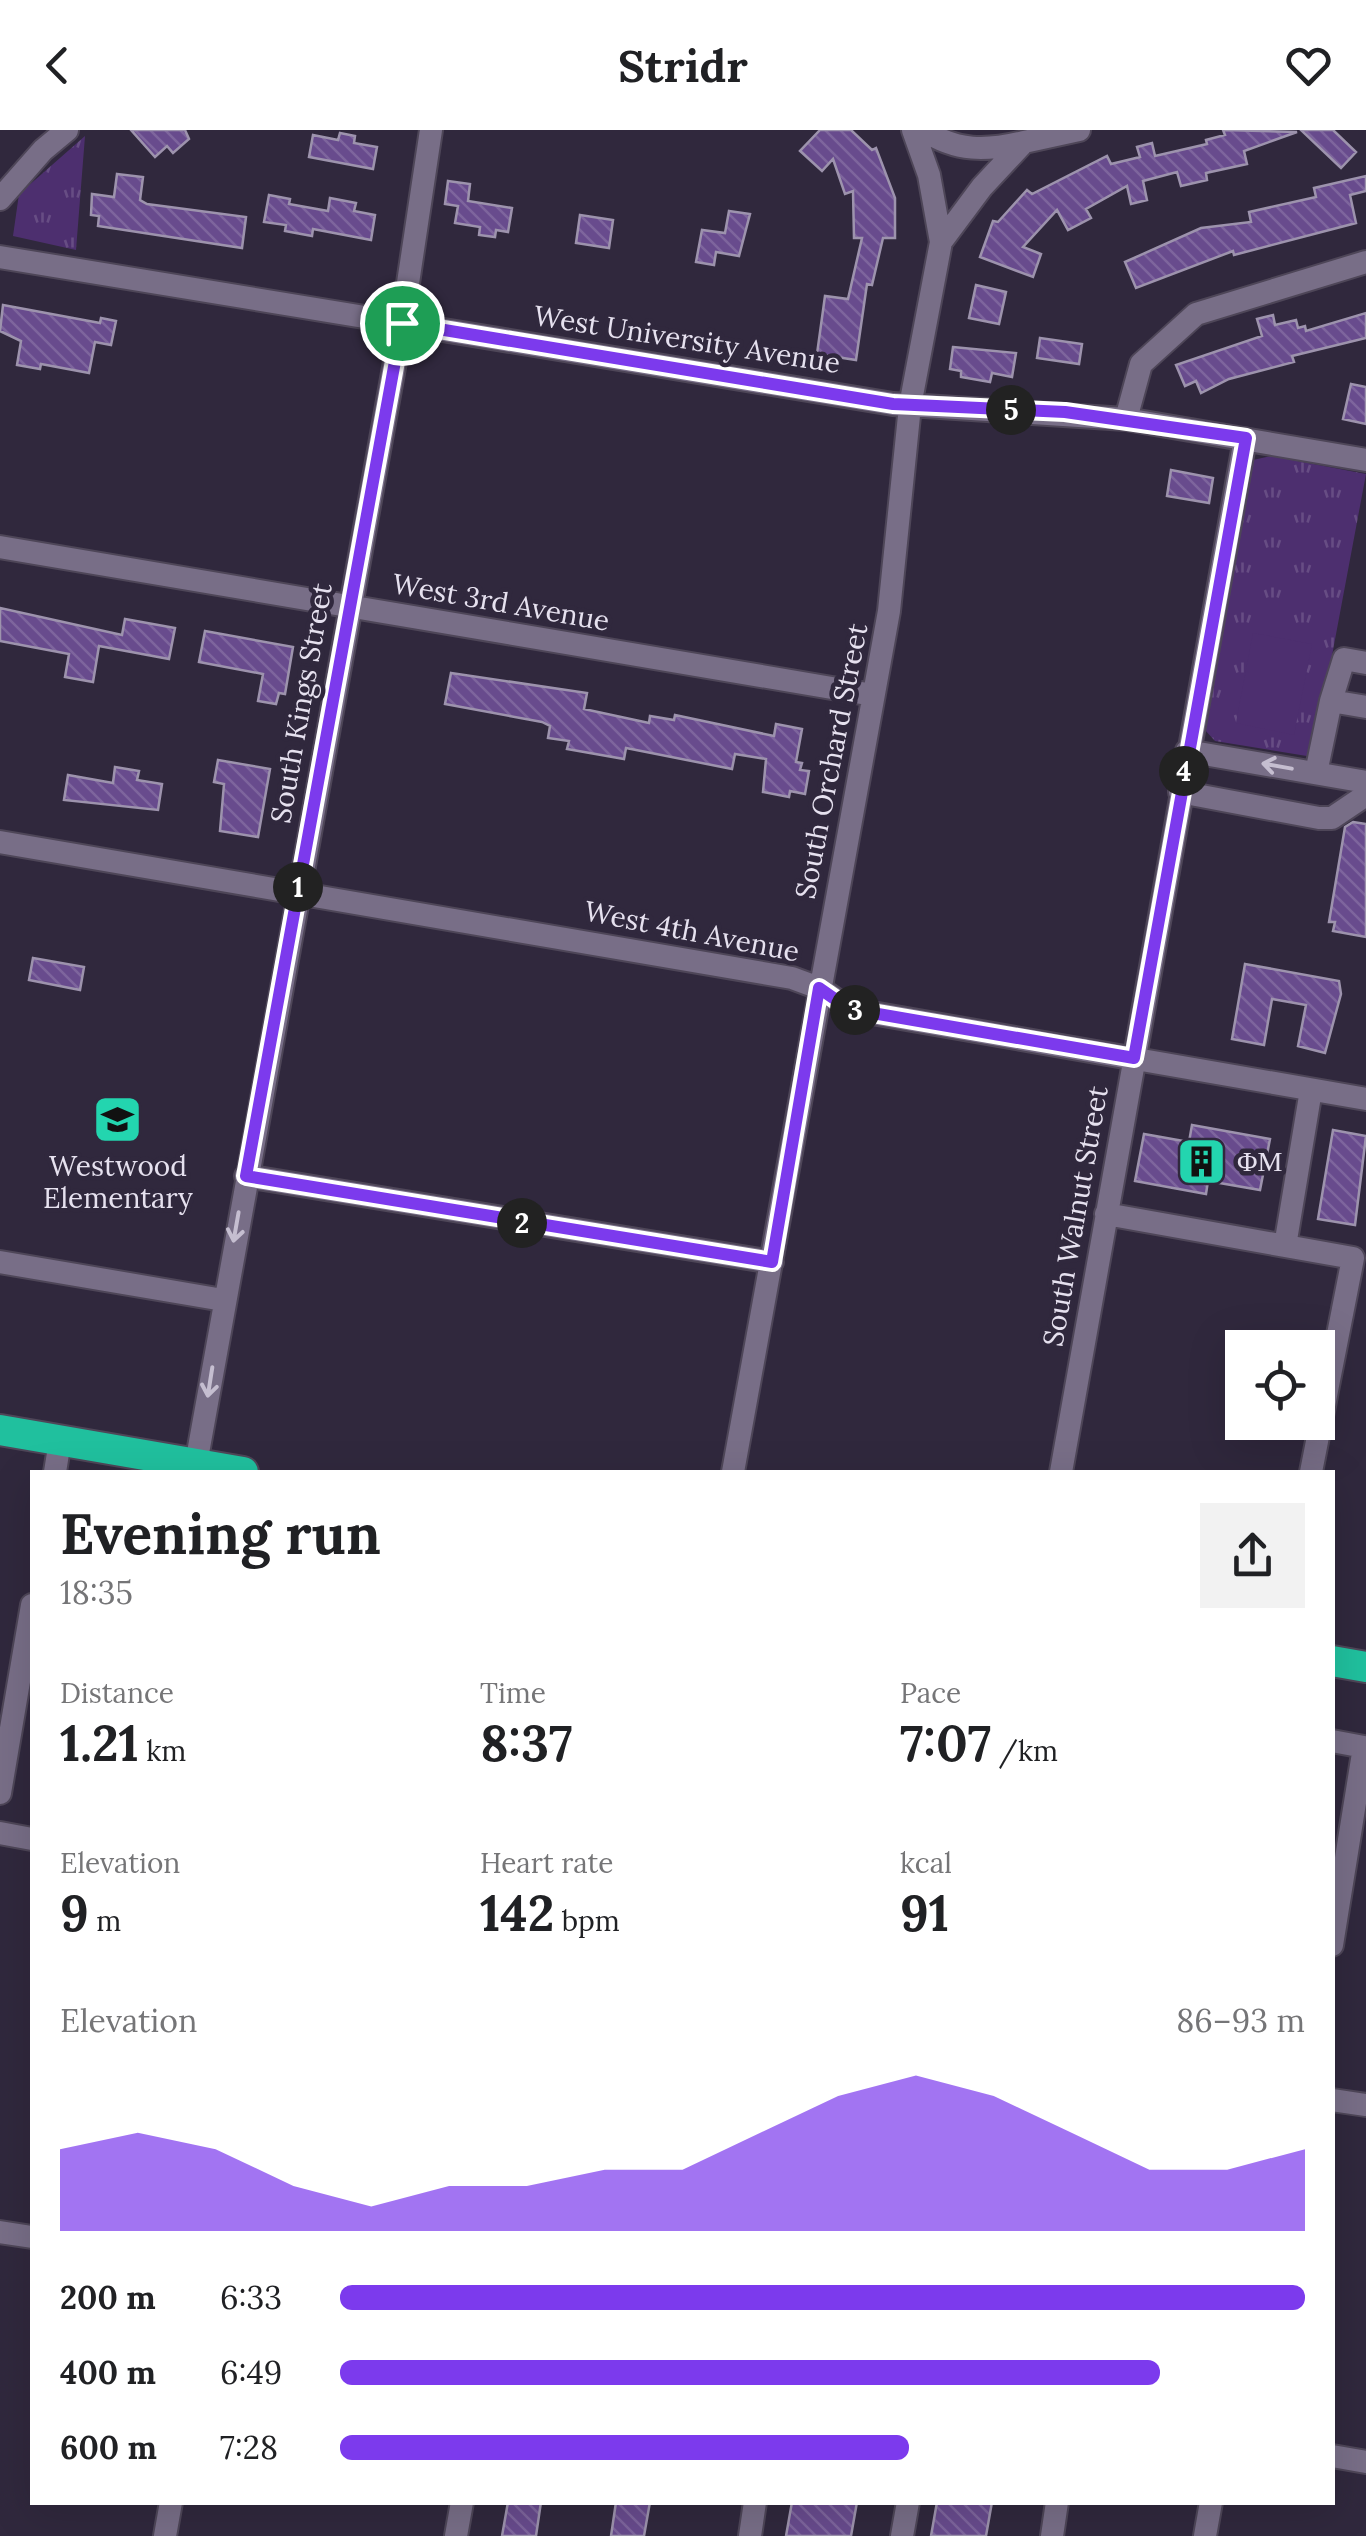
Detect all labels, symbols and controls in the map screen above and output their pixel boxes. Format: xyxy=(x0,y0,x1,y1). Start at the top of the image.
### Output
text: Stridr xyxy=(618,37,748,94)
icon: back xyxy=(30,38,85,93)
icon: heart xyxy=(1281,38,1336,93)
pin xyxy=(360,281,445,366)
icon: arrive xyxy=(375,296,430,351)
street label: West University Avenue xyxy=(531,297,843,381)
pin: 5 xyxy=(986,385,1036,435)
text: 5 xyxy=(1003,392,1019,428)
street label: West 3rd Avenue xyxy=(390,565,612,639)
street label: South Kings Street xyxy=(262,580,340,826)
street label: South Orchard Street xyxy=(787,620,875,902)
pin: 4 xyxy=(1159,746,1209,796)
text: 4 xyxy=(1176,753,1192,789)
one-way arrow xyxy=(1261,756,1293,775)
pin: 1 xyxy=(273,862,323,912)
text: 1 xyxy=(292,869,304,905)
street label: West 4th Avenue xyxy=(581,893,803,969)
pin: 3 xyxy=(830,985,880,1035)
text: 3 xyxy=(847,992,863,1028)
street label: South Walnut Street xyxy=(1034,1083,1116,1349)
school or university icon: Westwood Elementary xyxy=(92,1093,144,1145)
building icon: ΦΜ xyxy=(1176,1135,1228,1187)
place label: ΦΜ xyxy=(1237,1143,1282,1179)
place label: Westwood Elementary xyxy=(43,1148,193,1216)
pin: 2 xyxy=(497,1198,547,1248)
text: 2 xyxy=(515,1205,529,1241)
one-way arrow xyxy=(226,1211,245,1243)
map controls xyxy=(1225,1330,1335,1440)
button: locate xyxy=(1225,1330,1335,1440)
one-way arrow xyxy=(200,1365,218,1398)
text: Evening run xyxy=(60,1499,381,1569)
button: share xyxy=(1200,1503,1305,1608)
text: 18:35 xyxy=(60,1572,133,1613)
text: Distance xyxy=(60,1675,174,1711)
text: Time xyxy=(480,1675,546,1711)
text: Pace xyxy=(900,1675,961,1711)
text: 1.21 xyxy=(60,1711,139,1775)
text: 8:37 xyxy=(480,1711,573,1775)
text: 7:07 xyxy=(900,1711,991,1775)
text: km xyxy=(139,1733,186,1769)
text: /km xyxy=(991,1733,1058,1769)
text: Elevation xyxy=(60,1845,180,1881)
text: Heart rate xyxy=(480,1845,614,1881)
text: kcal xyxy=(900,1845,952,1881)
text: 9 xyxy=(60,1881,89,1945)
text: 142 xyxy=(480,1881,554,1945)
text: 91 xyxy=(900,1881,949,1945)
text: m xyxy=(89,1903,121,1939)
text: bpm xyxy=(554,1903,620,1939)
text: Elevation xyxy=(60,2000,197,2041)
text: 86–93 m xyxy=(1176,2000,1305,2041)
text: 200 m xyxy=(60,2277,156,2318)
text: 6:33 xyxy=(220,2277,282,2318)
text: 400 m xyxy=(60,2352,156,2393)
text: 6:49 xyxy=(220,2352,282,2393)
text: 600 m xyxy=(60,2427,157,2468)
text: 7:28 xyxy=(220,2427,278,2468)

